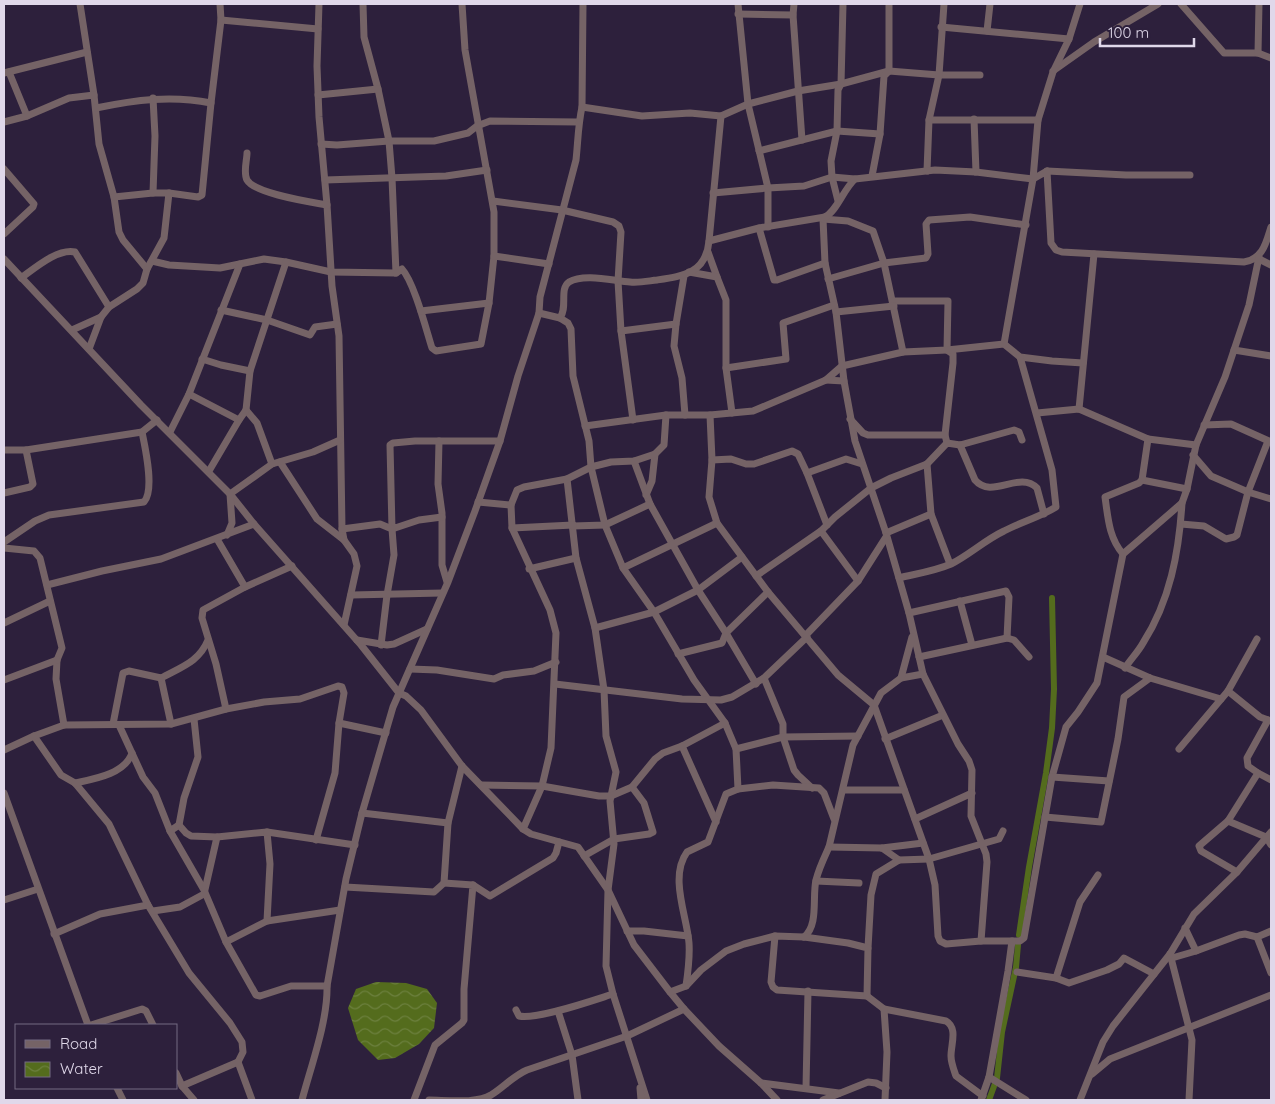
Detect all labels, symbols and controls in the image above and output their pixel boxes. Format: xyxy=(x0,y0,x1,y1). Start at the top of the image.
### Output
scale bar xyxy=(1100,15,1194,47)
text: 100 m xyxy=(1108,23,1149,42)
legend xyxy=(15,1024,178,1089)
text: Road xyxy=(60,1034,97,1053)
text: Water xyxy=(60,1059,103,1078)

